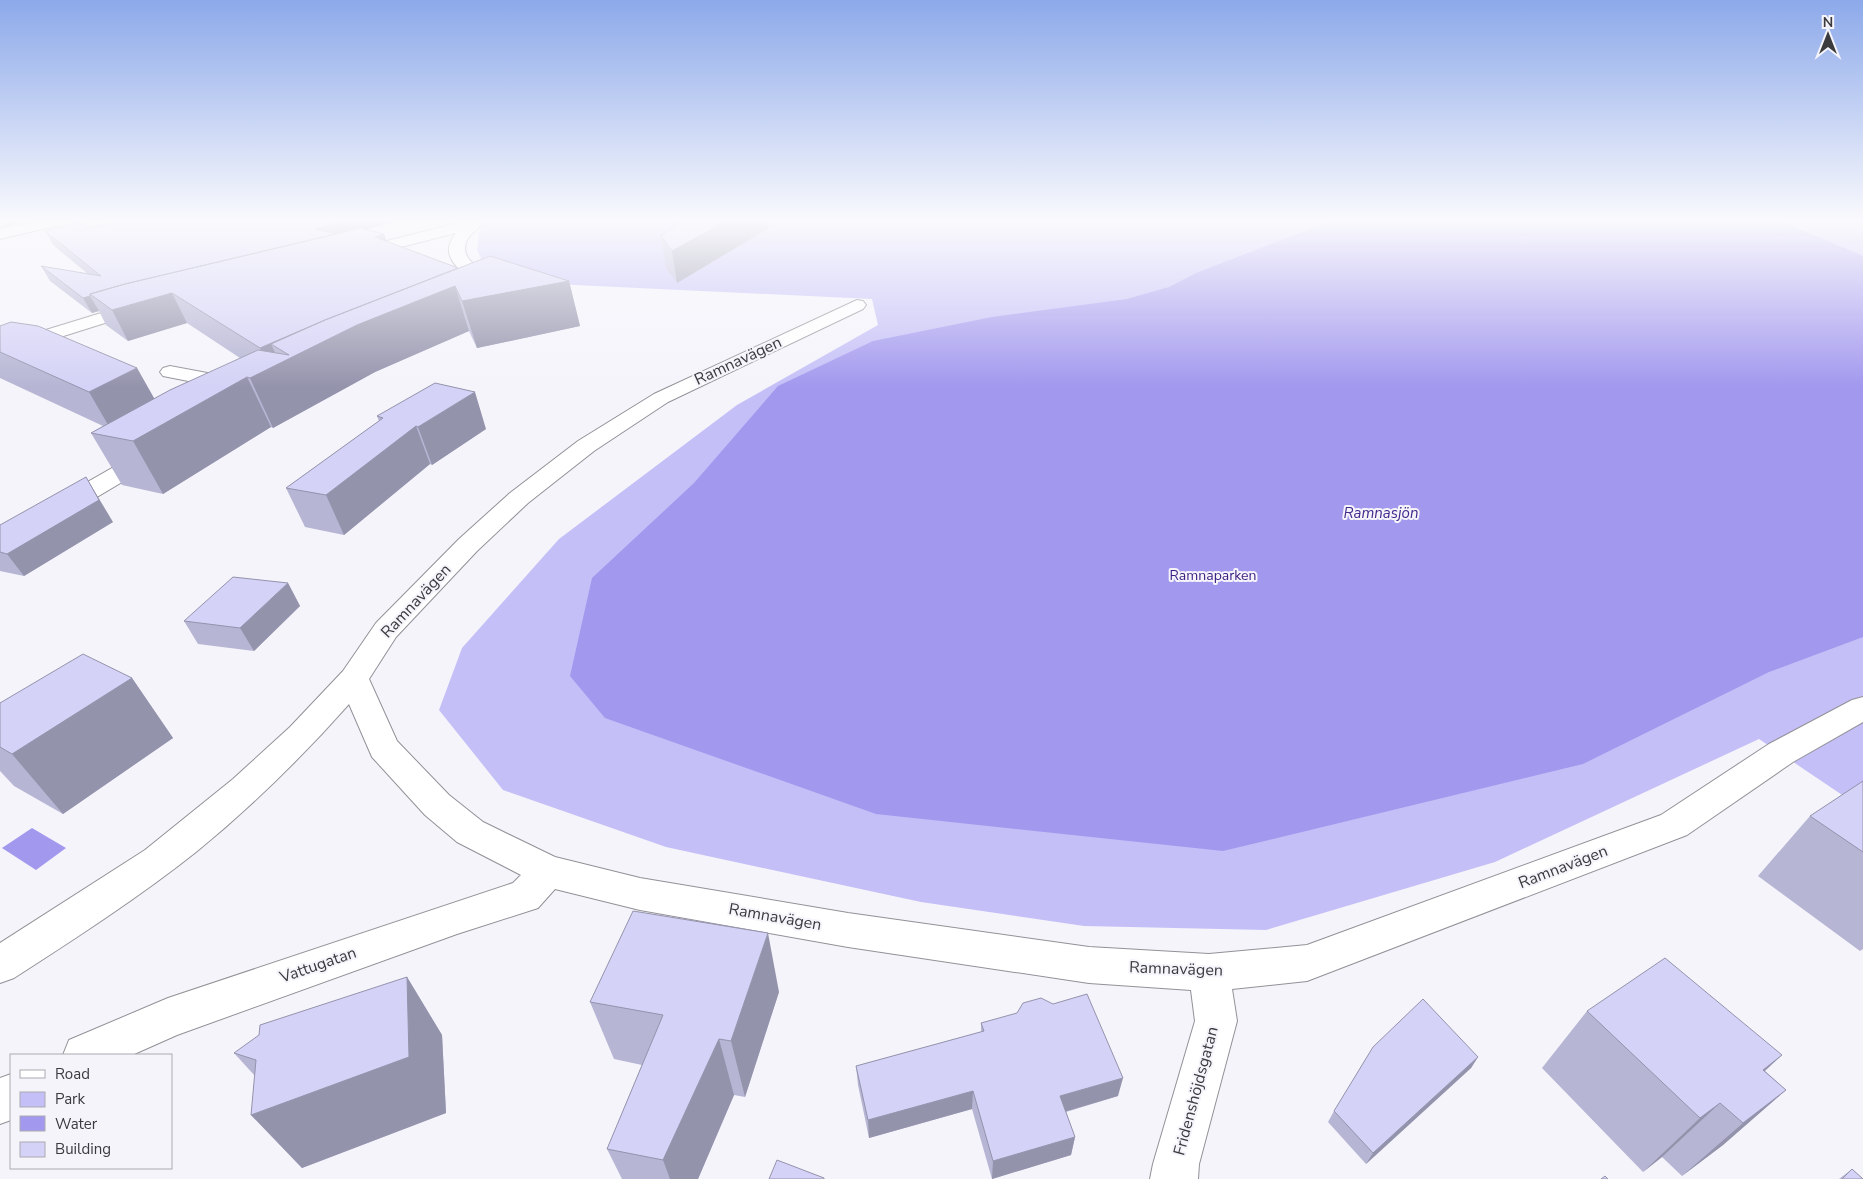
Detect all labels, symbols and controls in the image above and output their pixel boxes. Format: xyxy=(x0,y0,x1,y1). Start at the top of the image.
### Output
north arrow xyxy=(1803,10,1853,60)
text: N xyxy=(1823,13,1833,32)
street label: Ramnavägen xyxy=(691,331,785,391)
water label: Ramnasjön xyxy=(1344,503,1418,523)
street label: Ramnavägen xyxy=(376,559,456,643)
park label: Ramnaparken xyxy=(1170,566,1256,585)
street label: Ramnavägen xyxy=(1515,840,1611,894)
street label: Ramnavägen xyxy=(727,898,823,936)
street label: Vattugatan xyxy=(276,942,359,989)
street label: Ramnavägen xyxy=(1129,956,1223,982)
street label: Fridenshöjdsgatan xyxy=(1168,1024,1224,1158)
legend xyxy=(10,1054,172,1169)
text: Road xyxy=(55,1064,90,1084)
text: Park xyxy=(55,1089,85,1109)
text: Water xyxy=(55,1114,98,1134)
text: Building xyxy=(55,1139,111,1159)

